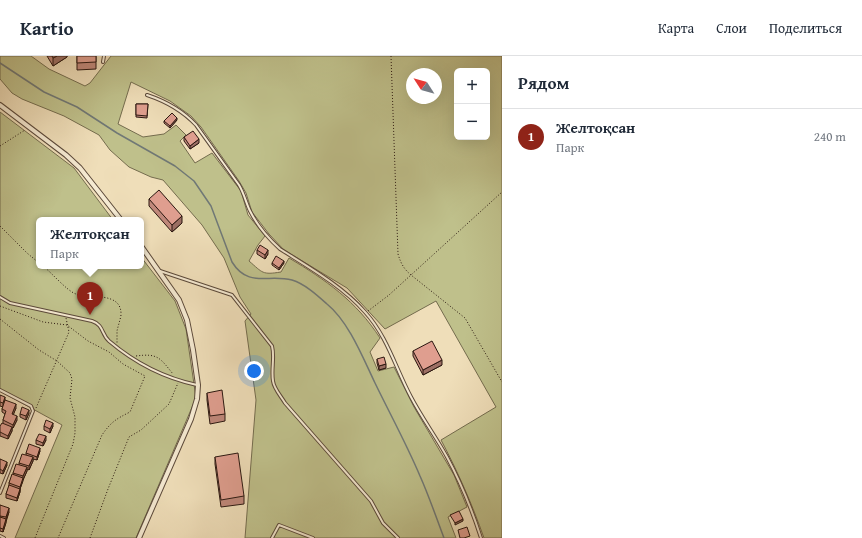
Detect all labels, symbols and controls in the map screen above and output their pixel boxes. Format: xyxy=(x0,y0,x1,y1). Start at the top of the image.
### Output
text: Kartio xyxy=(20,14,74,42)
text: Карта xyxy=(658,18,694,38)
text: Слои xyxy=(716,18,747,38)
text: Поделиться xyxy=(769,18,842,38)
north arrow xyxy=(406,68,442,104)
map controls xyxy=(454,68,490,140)
button: + xyxy=(454,68,490,104)
text: Рядом xyxy=(518,70,569,95)
button: − xyxy=(454,104,490,140)
text: Желтоқсан xyxy=(556,117,635,138)
text: 1 xyxy=(528,127,534,146)
text: 240 m xyxy=(814,127,846,146)
text: Парк xyxy=(556,138,584,157)
popup xyxy=(36,217,144,269)
text: Желтоқсан xyxy=(50,223,130,244)
text: Парк xyxy=(50,244,79,263)
pin: 1 xyxy=(77,282,103,315)
your location xyxy=(244,361,264,381)

